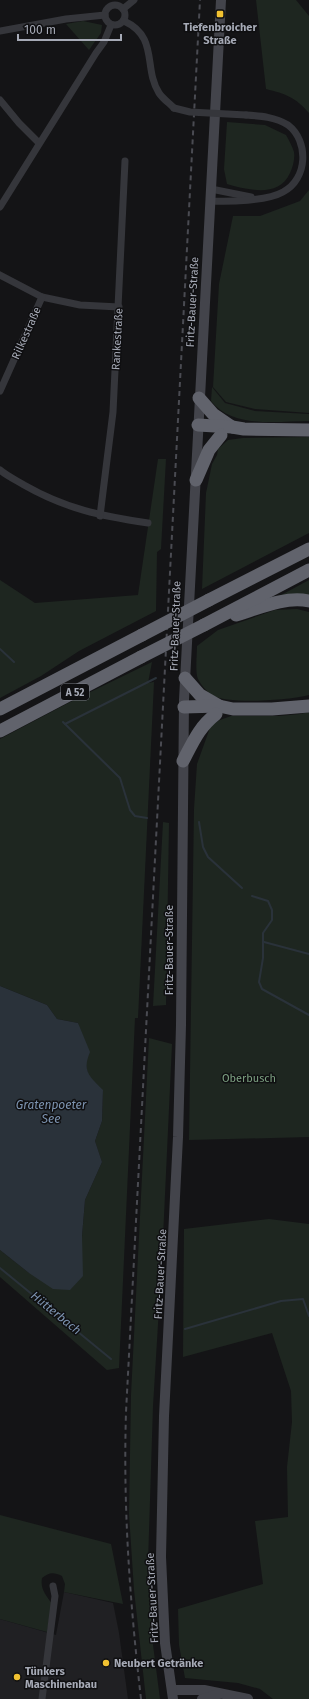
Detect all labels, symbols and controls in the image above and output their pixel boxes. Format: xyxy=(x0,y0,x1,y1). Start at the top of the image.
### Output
marker: Tiefenbroicher Straße xyxy=(215,9,225,19)
scale bar xyxy=(18,16,121,42)
place label: Tiefenbroicher Straße xyxy=(183,21,257,47)
text: 100 m xyxy=(24,23,56,37)
street label: Fritz-Bauer-Straße xyxy=(184,257,201,348)
street label: Rilkestraße xyxy=(9,305,44,361)
street label: Rankestraße xyxy=(109,308,126,370)
street label: Fritz-Bauer-Straße xyxy=(167,581,184,671)
road number: A 52 xyxy=(61,684,89,700)
street label: Fritz-Bauer-Straße xyxy=(163,905,176,995)
park label: Oberbusch xyxy=(222,1072,276,1085)
water label: Gratenpoeter See xyxy=(16,1098,87,1126)
street label: Fritz-Bauer-Straße xyxy=(152,1229,169,1320)
water label: Hütterbach xyxy=(28,1289,84,1337)
street label: Fritz-Bauer-Straße xyxy=(144,1552,161,1643)
place label: Neubert Getränke xyxy=(114,1657,203,1670)
marker: Neubert Getränke xyxy=(101,1658,111,1668)
place label: Tünkers Maschinenbau xyxy=(25,1665,97,1691)
marker: Tünkers Maschinenbau xyxy=(12,1672,22,1682)

